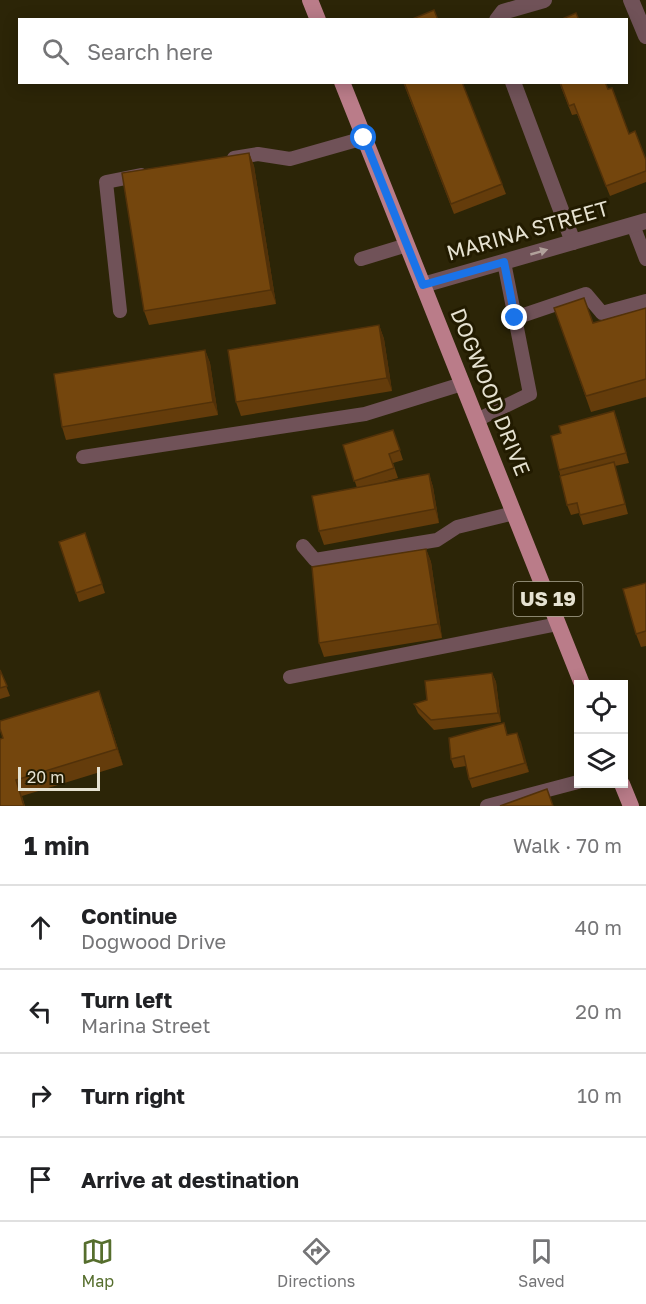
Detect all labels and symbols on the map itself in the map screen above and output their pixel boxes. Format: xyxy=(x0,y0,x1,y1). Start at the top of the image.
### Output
route start xyxy=(350,124,376,150)
street label: MARINA STREET xyxy=(444,194,612,266)
one-way arrow xyxy=(530,246,549,256)
street label: DOGWOOD DRIVE xyxy=(445,304,536,479)
route end xyxy=(501,304,527,330)
road number: US 19 xyxy=(514,582,582,616)
scale bar xyxy=(18,764,100,792)

